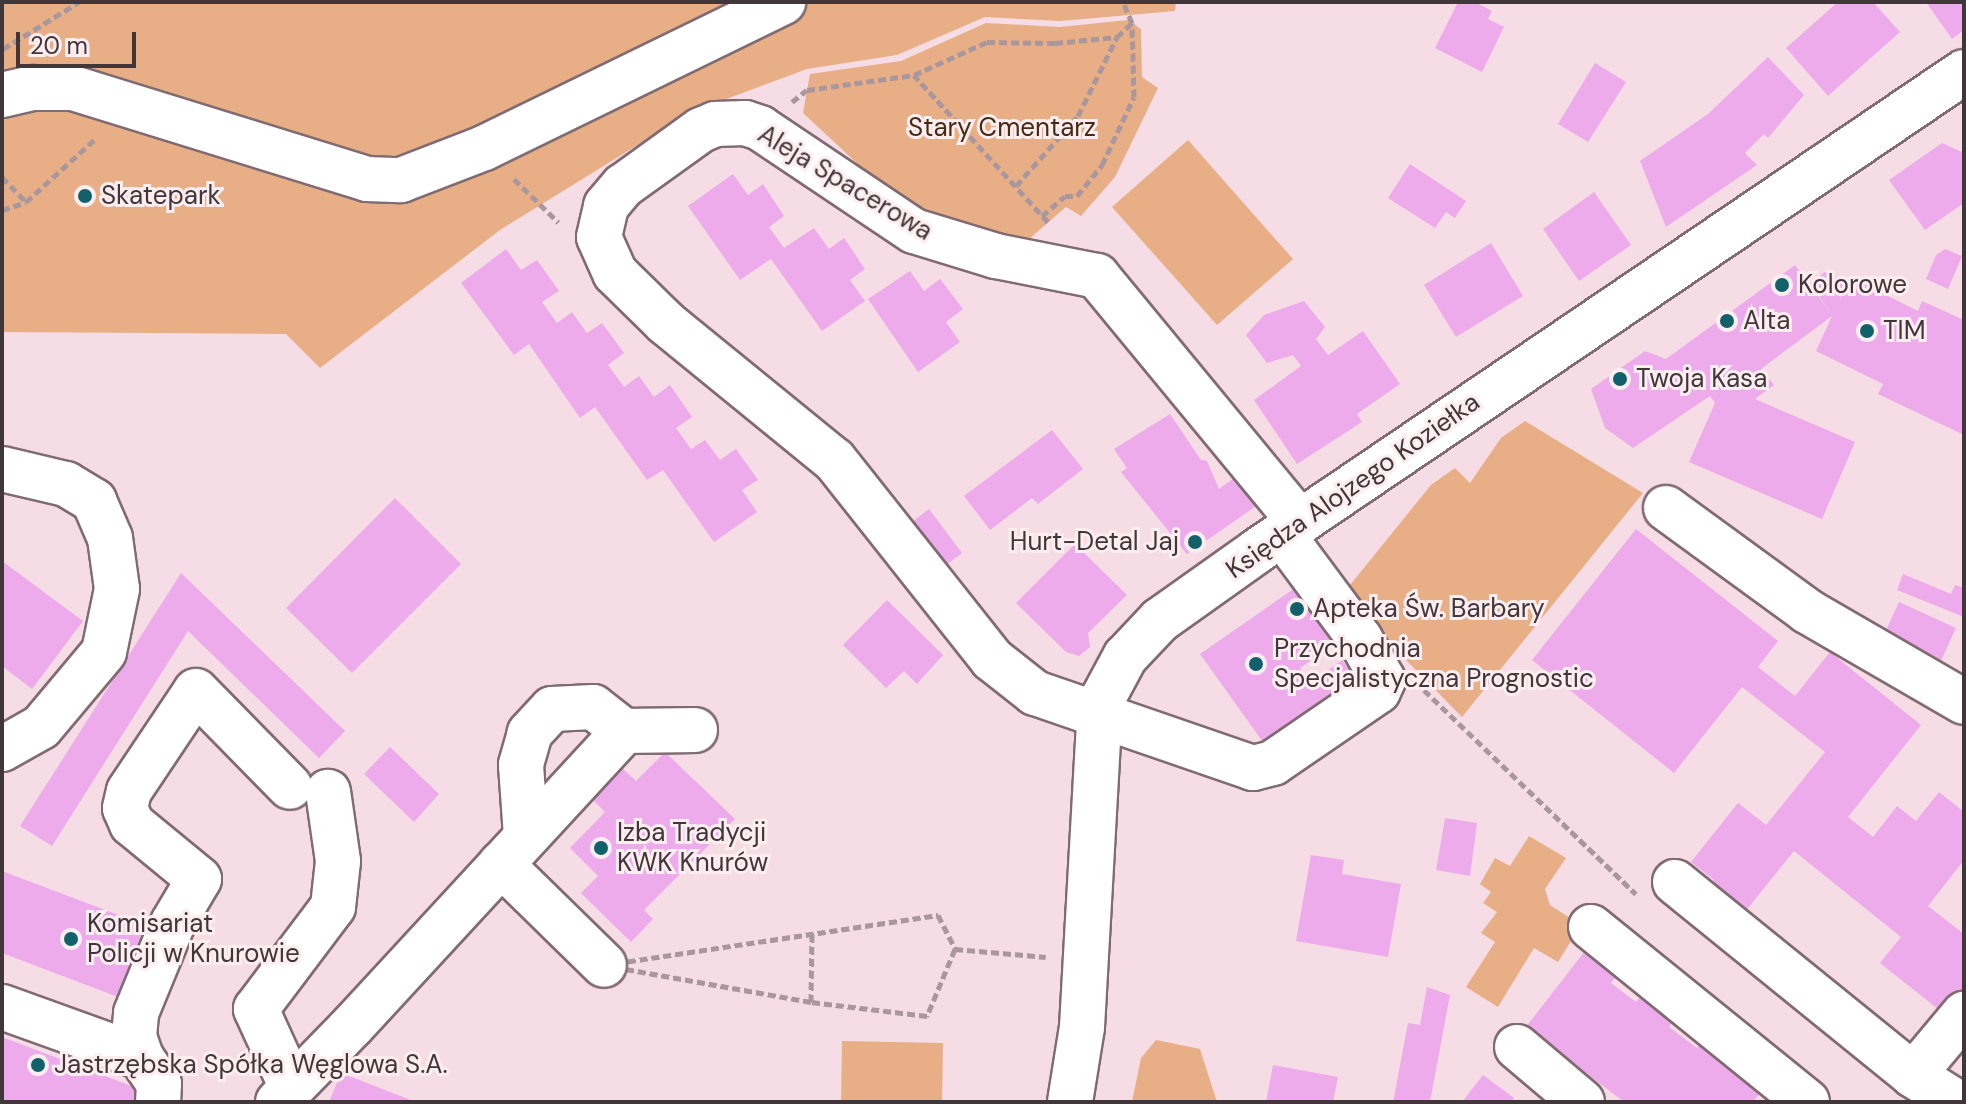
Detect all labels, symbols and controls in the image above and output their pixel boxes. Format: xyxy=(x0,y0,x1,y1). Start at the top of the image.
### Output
scale bar xyxy=(20,16,140,66)
text: 20 m xyxy=(30,30,88,61)
park label: Stary Cmentarz xyxy=(908,112,1096,144)
street label: Aleja Spacerowa xyxy=(752,119,938,247)
place label: Skatepark xyxy=(101,180,221,212)
marker: Skatepark xyxy=(76,187,94,205)
place label: Kolorowe xyxy=(1798,269,1907,301)
marker: Kolorowe xyxy=(1773,276,1791,294)
place label: Alta xyxy=(1743,305,1790,337)
marker: Alta xyxy=(1718,312,1736,330)
place label: TIM xyxy=(1883,315,1926,347)
marker: TIM xyxy=(1858,322,1876,340)
place label: Twoja Kasa xyxy=(1636,363,1767,395)
marker: Twoja Kasa xyxy=(1611,370,1629,388)
street label: Księdza Alojzego Koziełka xyxy=(1220,387,1486,585)
place label: Hurt-Detal Jaj xyxy=(1010,526,1179,558)
marker: Hurt-Detal Jaj xyxy=(1186,533,1204,551)
place label: Apteka Św. Barbary xyxy=(1313,593,1545,625)
marker: Apteka Św. Barbary xyxy=(1288,600,1306,618)
place label: Przychodnia Specjalistyczna Prognostic xyxy=(1274,633,1594,694)
marker: Przychodnia Specjalistyczna Prognostic xyxy=(1245,653,1267,675)
place label: Izba Tradycji KWK Knurów xyxy=(617,817,768,878)
marker: Izba Tradycji KWK Knurów xyxy=(592,839,610,857)
place label: Komisariat Policji w Knurowie xyxy=(87,908,300,970)
marker: Komisariat Policji w Knurowie xyxy=(62,930,80,948)
place label: Jastrzębska Spółka Węglowa S.A. xyxy=(54,1049,448,1081)
marker: Jastrzębska Spółka Węglowa S.A. xyxy=(29,1056,47,1074)

